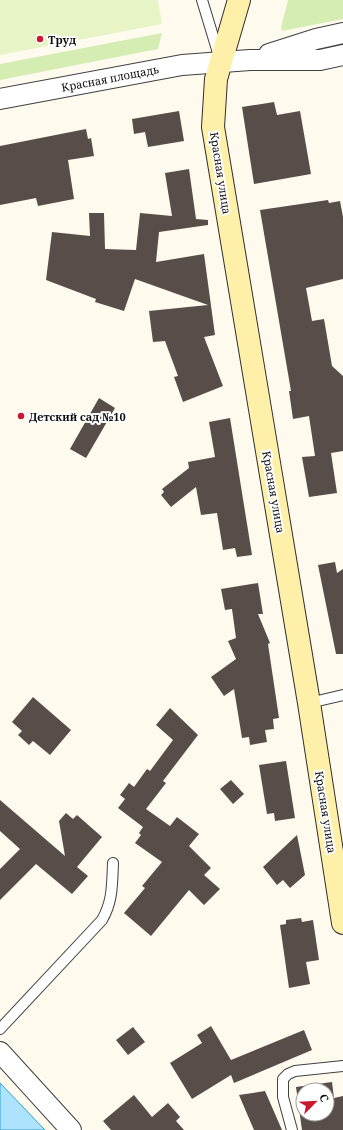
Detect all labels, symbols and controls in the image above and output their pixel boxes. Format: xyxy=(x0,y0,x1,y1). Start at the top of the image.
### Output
place label: Труд xyxy=(48,32,76,47)
marker: Труд xyxy=(35,34,45,44)
street label: Красная площадь xyxy=(60,61,160,95)
street label: Красная улица xyxy=(207,131,235,215)
place label: Детский сад №10 xyxy=(29,409,126,424)
marker: Детский сад №10 xyxy=(16,411,26,421)
street label: Красная улица xyxy=(259,450,289,534)
street label: Красная улица xyxy=(312,770,340,854)
north arrow xyxy=(295,1082,335,1122)
text: С xyxy=(316,1091,333,1104)

